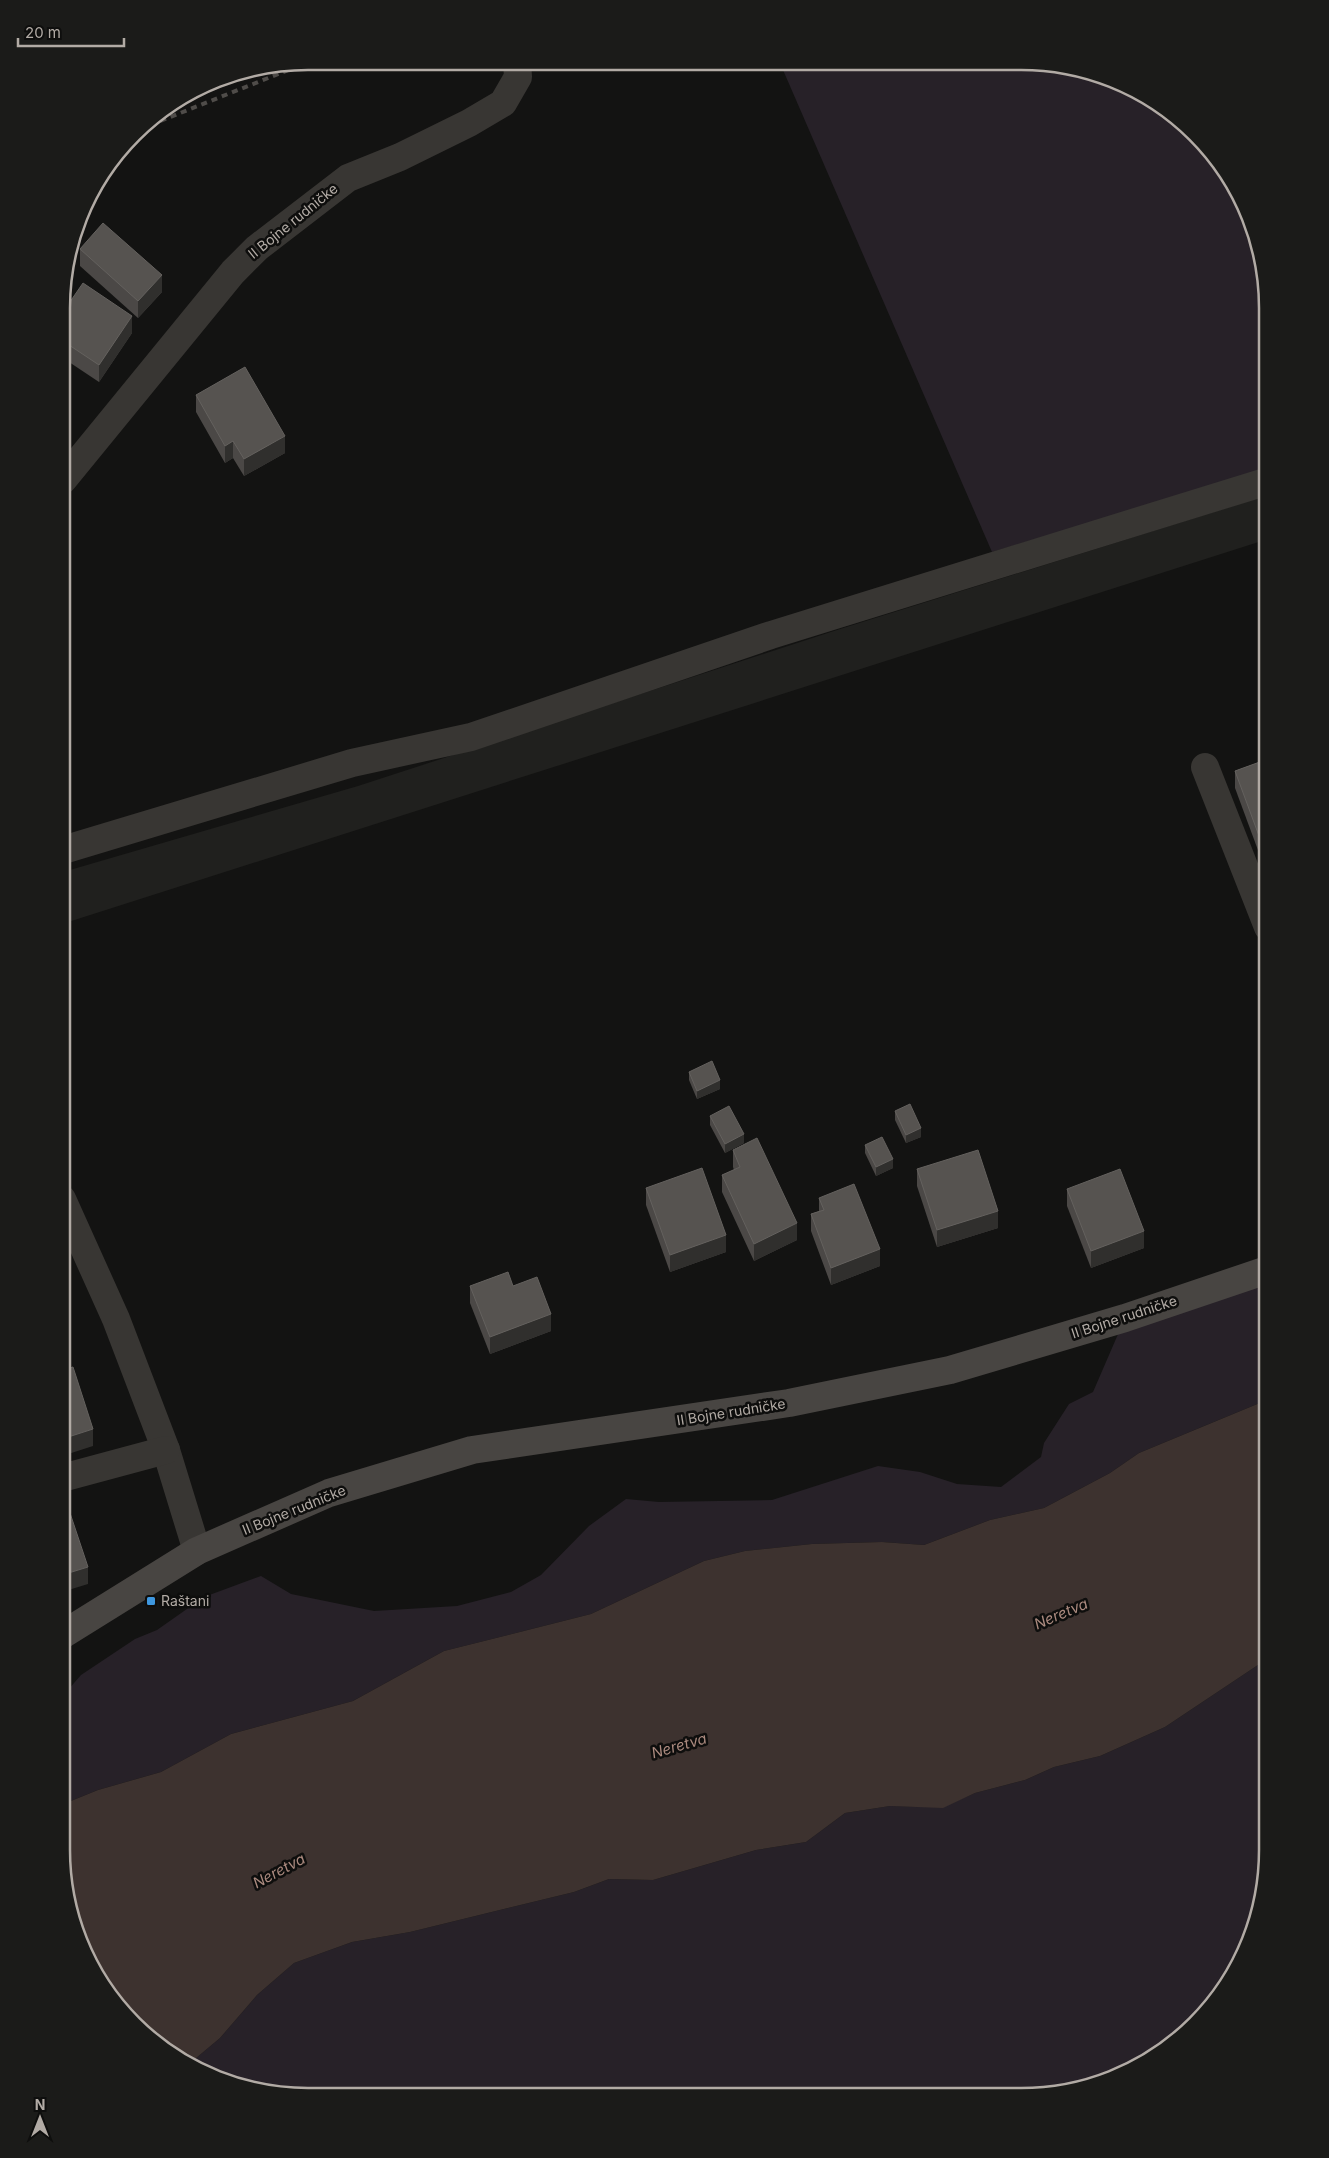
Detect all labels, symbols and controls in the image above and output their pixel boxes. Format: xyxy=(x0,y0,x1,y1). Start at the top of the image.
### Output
scale bar xyxy=(18,15,124,47)
text: 20 m xyxy=(25,23,61,42)
street label: II Bojne rudničke xyxy=(245,179,341,262)
street label: II Bojne rudničke xyxy=(1069,1291,1179,1342)
street label: II Bojne rudničke xyxy=(675,1394,787,1429)
street label: II Bojne rudničke xyxy=(240,1481,348,1538)
place label: Raštani xyxy=(161,1592,209,1609)
water label: Neretva xyxy=(1031,1594,1091,1633)
marker: Raštani xyxy=(145,1595,157,1607)
water label: Neretva xyxy=(649,1729,709,1762)
water label: Neretva xyxy=(249,1849,308,1892)
north arrow xyxy=(15,2093,65,2143)
text: N xyxy=(35,2096,45,2113)

